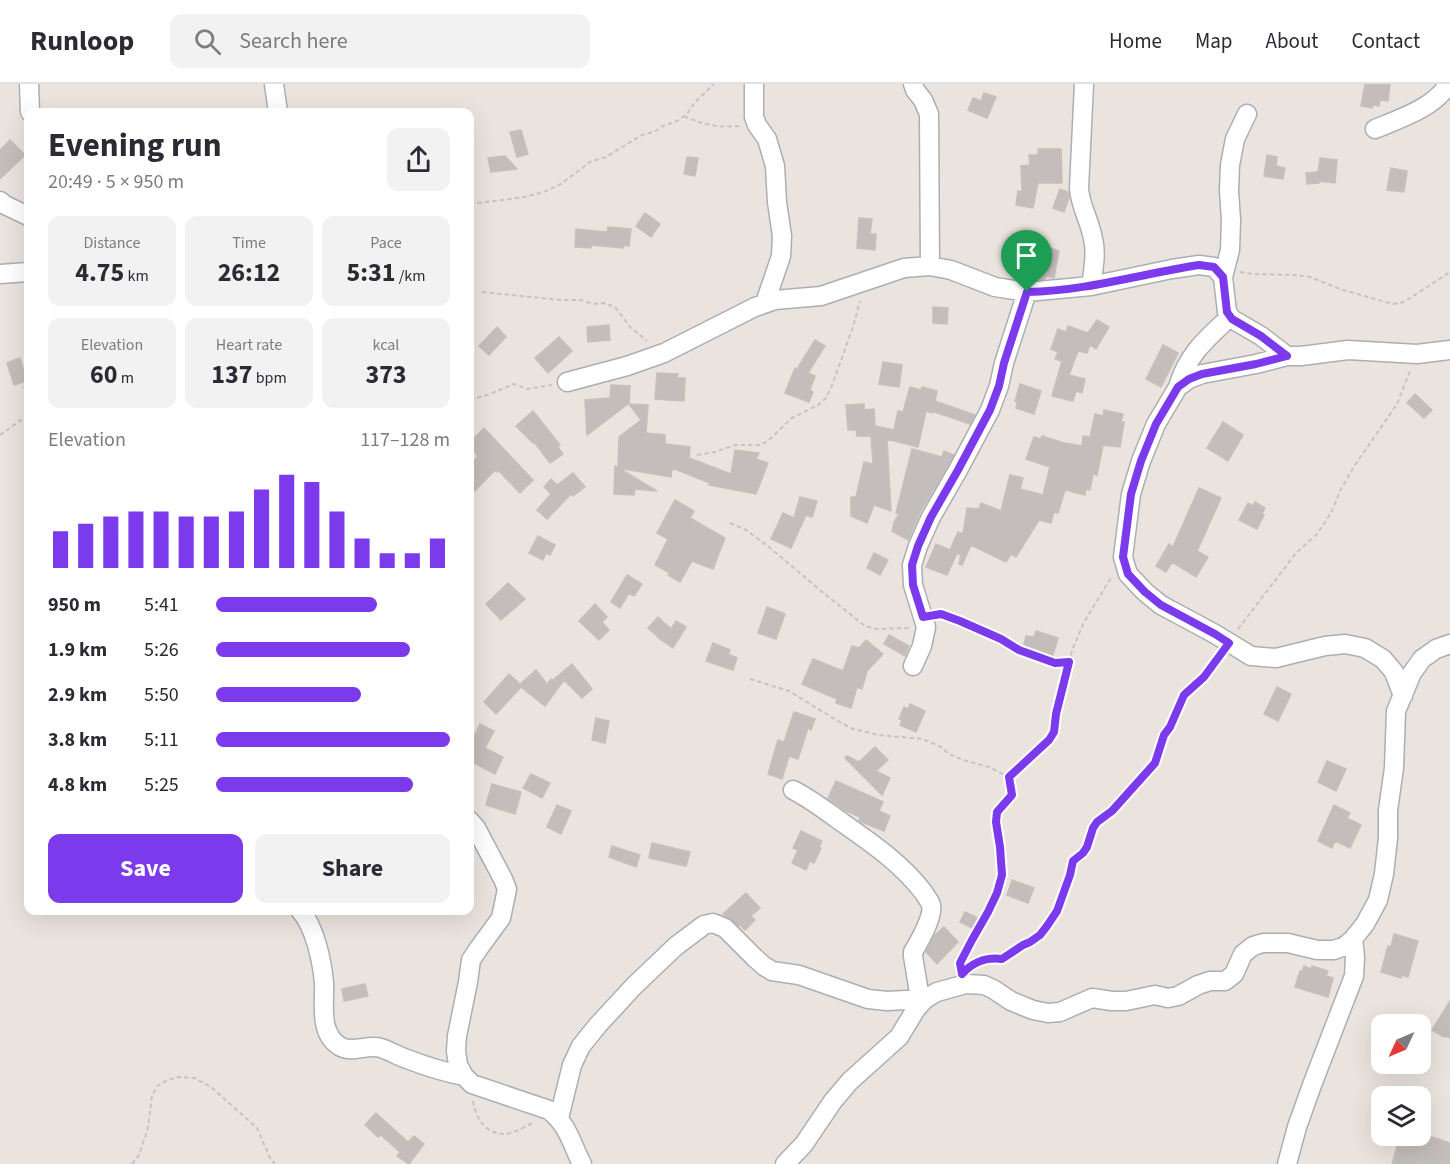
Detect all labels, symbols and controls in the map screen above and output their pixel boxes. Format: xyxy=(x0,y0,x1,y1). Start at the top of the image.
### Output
search box xyxy=(170,14,590,68)
text: Runloop xyxy=(30,21,134,61)
icon: search xyxy=(191,25,224,58)
text: Search here xyxy=(239,25,348,57)
text: Home xyxy=(1109,26,1162,56)
text: Map xyxy=(1195,26,1233,56)
text: About xyxy=(1266,26,1318,56)
text: Contact xyxy=(1351,26,1420,56)
text: Evening run xyxy=(48,122,222,169)
button: share xyxy=(387,128,450,191)
text: 20:49 · 5 × 950 m xyxy=(48,168,184,196)
pin xyxy=(1001,230,1052,292)
text: Distance xyxy=(84,232,140,254)
text: Time xyxy=(232,232,266,254)
text: Pace xyxy=(370,232,402,254)
icon: arrive xyxy=(1010,239,1043,272)
text: 4.75 xyxy=(75,254,124,291)
text: 26:12 xyxy=(218,254,280,291)
text: 5:31 xyxy=(347,254,396,291)
text: km xyxy=(124,265,149,287)
text: /km xyxy=(396,265,425,287)
text: Elevation xyxy=(81,334,143,356)
text: Heart rate xyxy=(216,334,282,356)
text: kcal xyxy=(373,334,399,356)
text: 60 xyxy=(90,356,118,393)
text: 137 xyxy=(211,356,252,393)
text: 373 xyxy=(365,356,407,393)
text: m xyxy=(118,367,134,389)
text: bpm xyxy=(252,367,287,389)
text: Elevation xyxy=(48,426,126,454)
text: 117–128 m xyxy=(360,426,450,454)
text: 950 m xyxy=(48,591,101,619)
text: 5:41 xyxy=(144,591,179,619)
text: 1.9 km xyxy=(48,636,107,664)
text: 5:26 xyxy=(144,636,179,664)
text: 2.9 km xyxy=(48,681,107,709)
text: 5:50 xyxy=(144,681,179,709)
text: 3.8 km xyxy=(48,726,107,754)
text: 5:11 xyxy=(144,726,179,754)
text: 4.8 km xyxy=(48,771,107,799)
text: 5:25 xyxy=(144,771,179,799)
button: Save xyxy=(48,834,243,903)
button: Share xyxy=(255,834,450,903)
north arrow xyxy=(1371,1014,1431,1074)
map controls xyxy=(1371,1014,1431,1146)
button: layers xyxy=(1371,1086,1431,1146)

